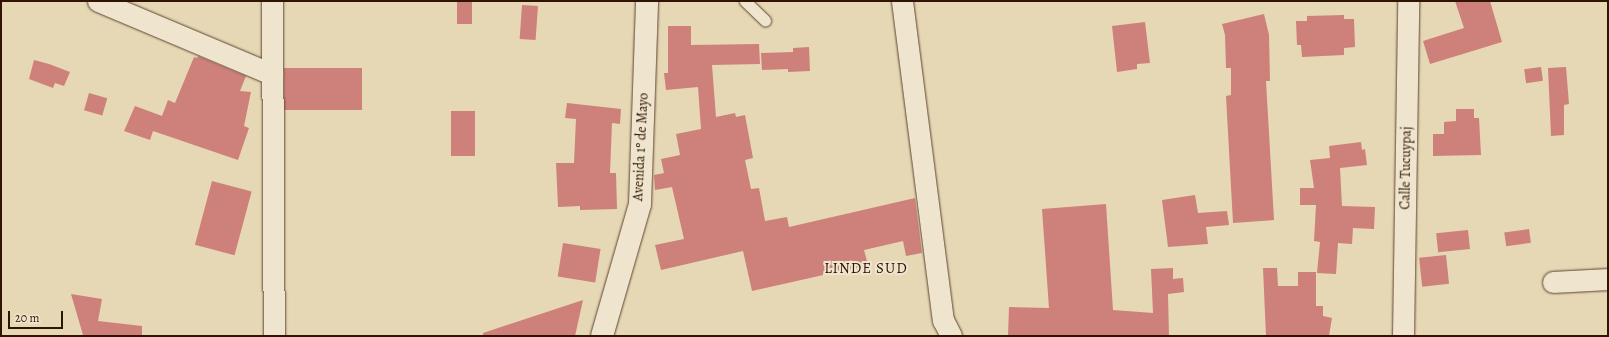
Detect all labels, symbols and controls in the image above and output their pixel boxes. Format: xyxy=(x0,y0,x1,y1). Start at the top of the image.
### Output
street label: Avenida 1º de Mayo xyxy=(630,92,652,202)
street label: Calle Tucuypaj xyxy=(1397,126,1415,210)
district label: LINDE SUD xyxy=(824,260,908,278)
scale bar xyxy=(10,303,65,329)
text: 20 m xyxy=(15,310,39,326)

